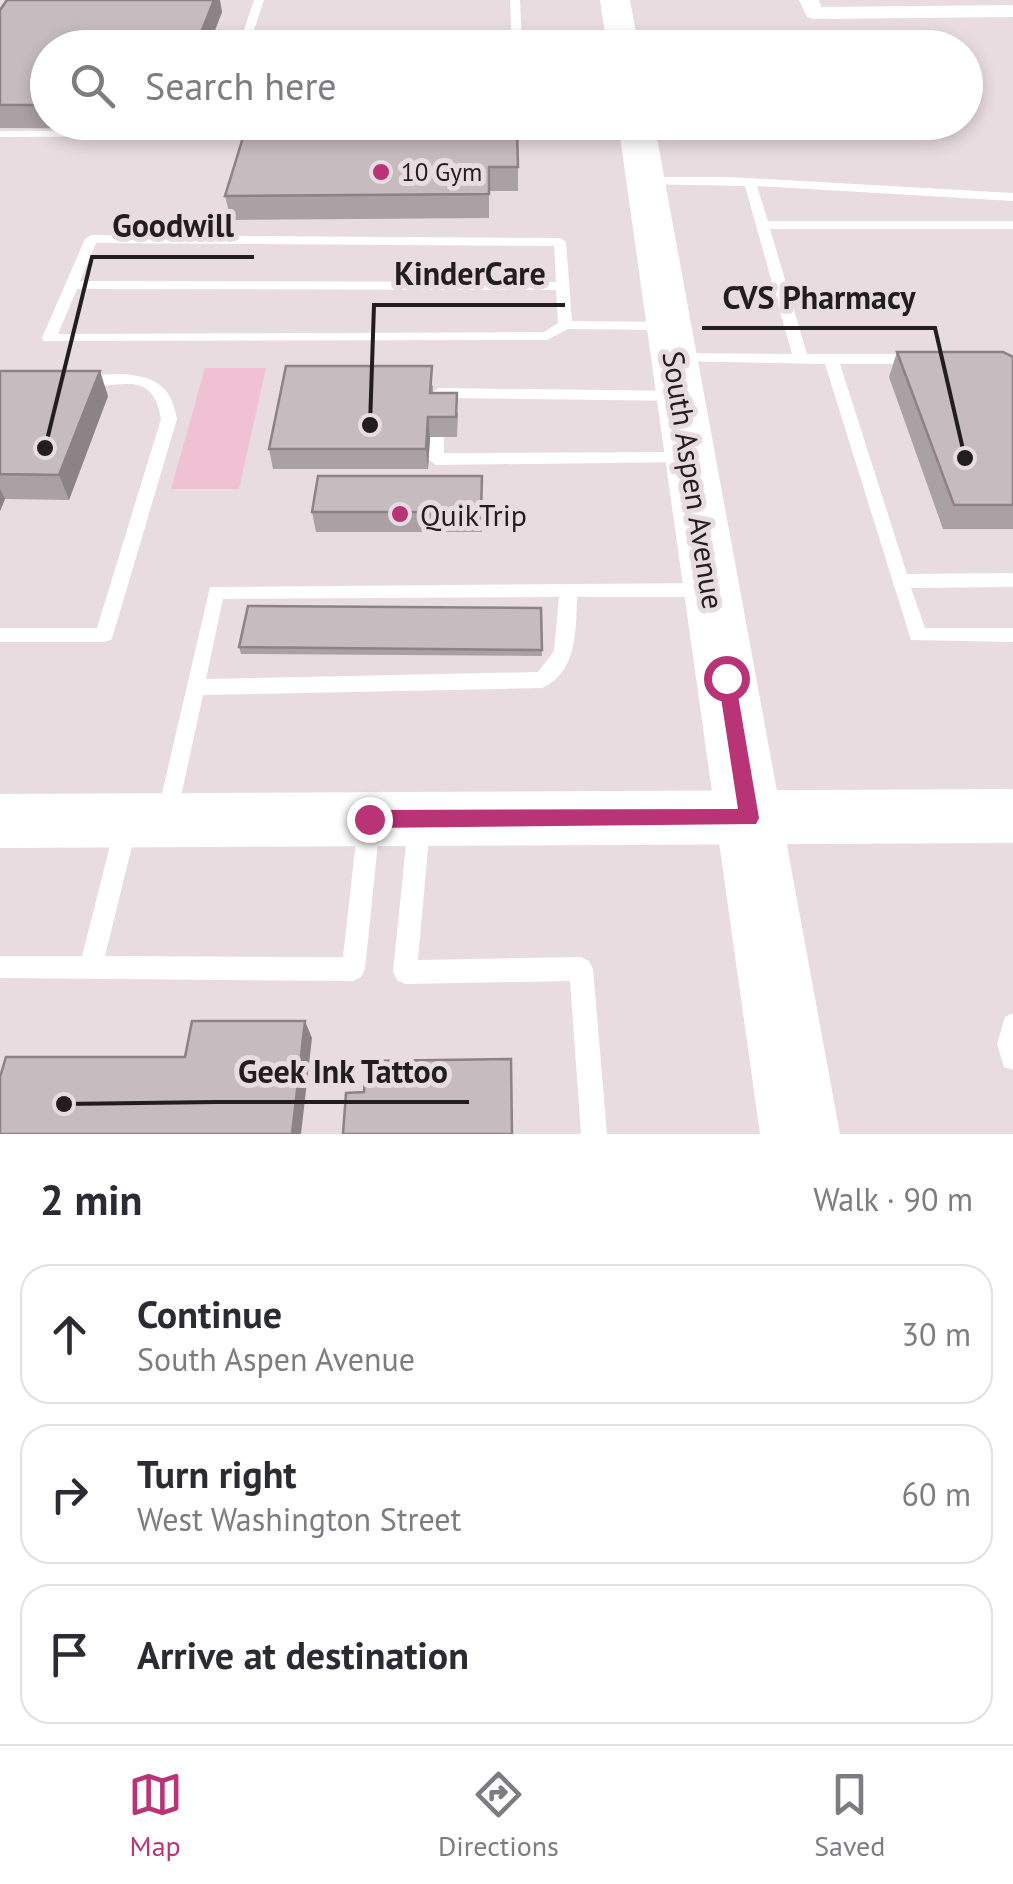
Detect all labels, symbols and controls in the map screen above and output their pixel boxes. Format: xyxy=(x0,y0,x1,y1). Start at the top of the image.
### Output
search box xyxy=(30,30,983,140)
icon: search xyxy=(65,58,120,113)
text: Search here xyxy=(145,61,337,110)
place label: 10 Gym xyxy=(401,156,482,188)
marker: 10 Gym xyxy=(370,161,392,183)
callout: Goodwill xyxy=(92,195,254,257)
text: Goodwill xyxy=(112,204,234,246)
callout: KinderCare xyxy=(374,243,565,305)
text: KinderCare xyxy=(394,252,546,294)
callout: CVS Pharmacy xyxy=(702,266,935,328)
text: CVS Pharmacy xyxy=(722,276,916,318)
street label: South Aspen Avenue xyxy=(654,348,734,612)
place label: QuikTrip xyxy=(420,495,527,534)
marker: QuikTrip xyxy=(389,503,411,525)
route start xyxy=(704,656,750,702)
route end xyxy=(347,797,393,843)
callout: Geek Ink Tattoo xyxy=(216,1040,469,1102)
text: Geek Ink Tattoo xyxy=(238,1050,448,1092)
text: 2 min xyxy=(40,1172,142,1227)
text: Walk · 90 m xyxy=(813,1178,973,1220)
text: Continue xyxy=(137,1289,282,1338)
icon: ahead xyxy=(42,1307,97,1362)
text: 30 m xyxy=(902,1313,971,1355)
text: South Aspen Avenue xyxy=(137,1338,415,1380)
text: Turn right xyxy=(137,1449,297,1498)
icon: right xyxy=(42,1467,97,1522)
text: 60 m xyxy=(902,1473,971,1515)
text: West Washington Street xyxy=(137,1498,461,1540)
icon: arrive xyxy=(42,1627,97,1682)
text: Arrive at destination xyxy=(137,1630,469,1679)
tab: Map xyxy=(128,1767,183,1864)
tab: Directions xyxy=(438,1767,559,1864)
tab: Saved xyxy=(814,1767,885,1864)

